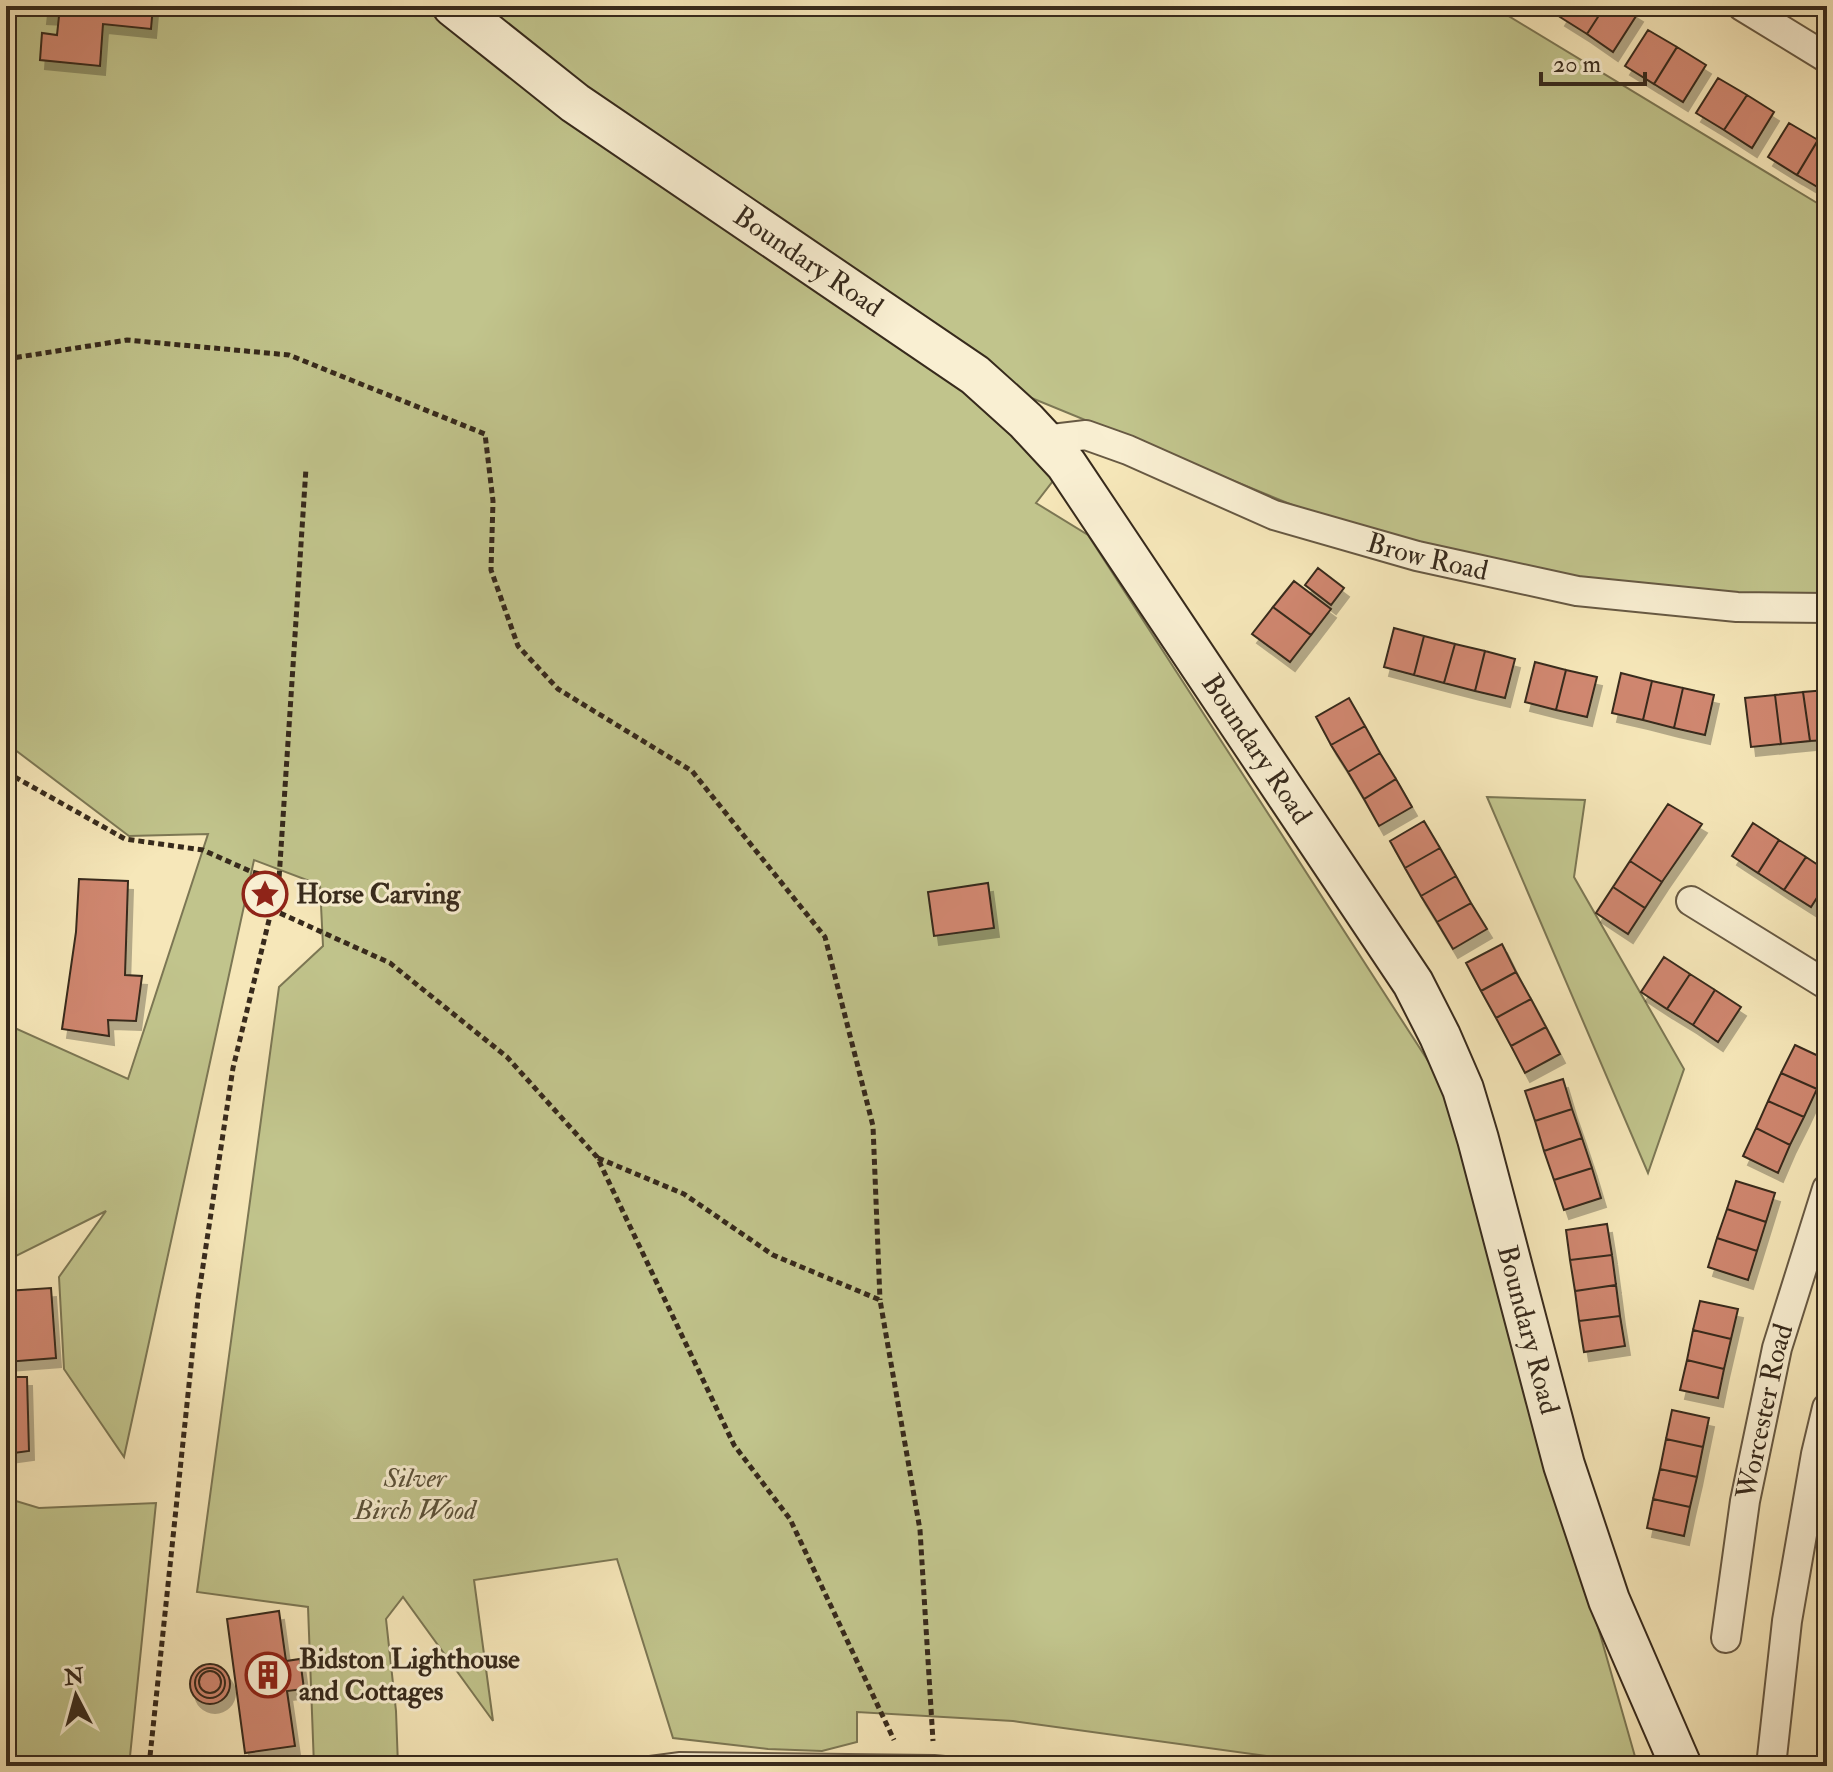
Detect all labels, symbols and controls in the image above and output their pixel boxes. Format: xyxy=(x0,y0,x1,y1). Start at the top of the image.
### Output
scale bar xyxy=(1541,36,1645,86)
text: 20 m xyxy=(1553,49,1602,80)
street label: Boundary Road xyxy=(727,198,890,325)
street label: Brow Road xyxy=(1363,525,1492,589)
street label: Boundary Road xyxy=(1194,667,1319,831)
place icon: Horse Carving xyxy=(241,870,289,918)
place label: Horse Carving xyxy=(296,877,461,912)
street label: Boundary Road xyxy=(1489,1241,1567,1418)
street label: Worcester Road xyxy=(1728,1319,1801,1503)
park label: Silver Birch Wood xyxy=(352,1461,478,1528)
place label: Bidston Lighthouse and Cottages xyxy=(299,1642,520,1709)
building icon: Bidston Lighthouse and Cottages xyxy=(244,1651,292,1699)
north arrow xyxy=(36,1656,116,1736)
text: N xyxy=(62,1662,86,1692)

